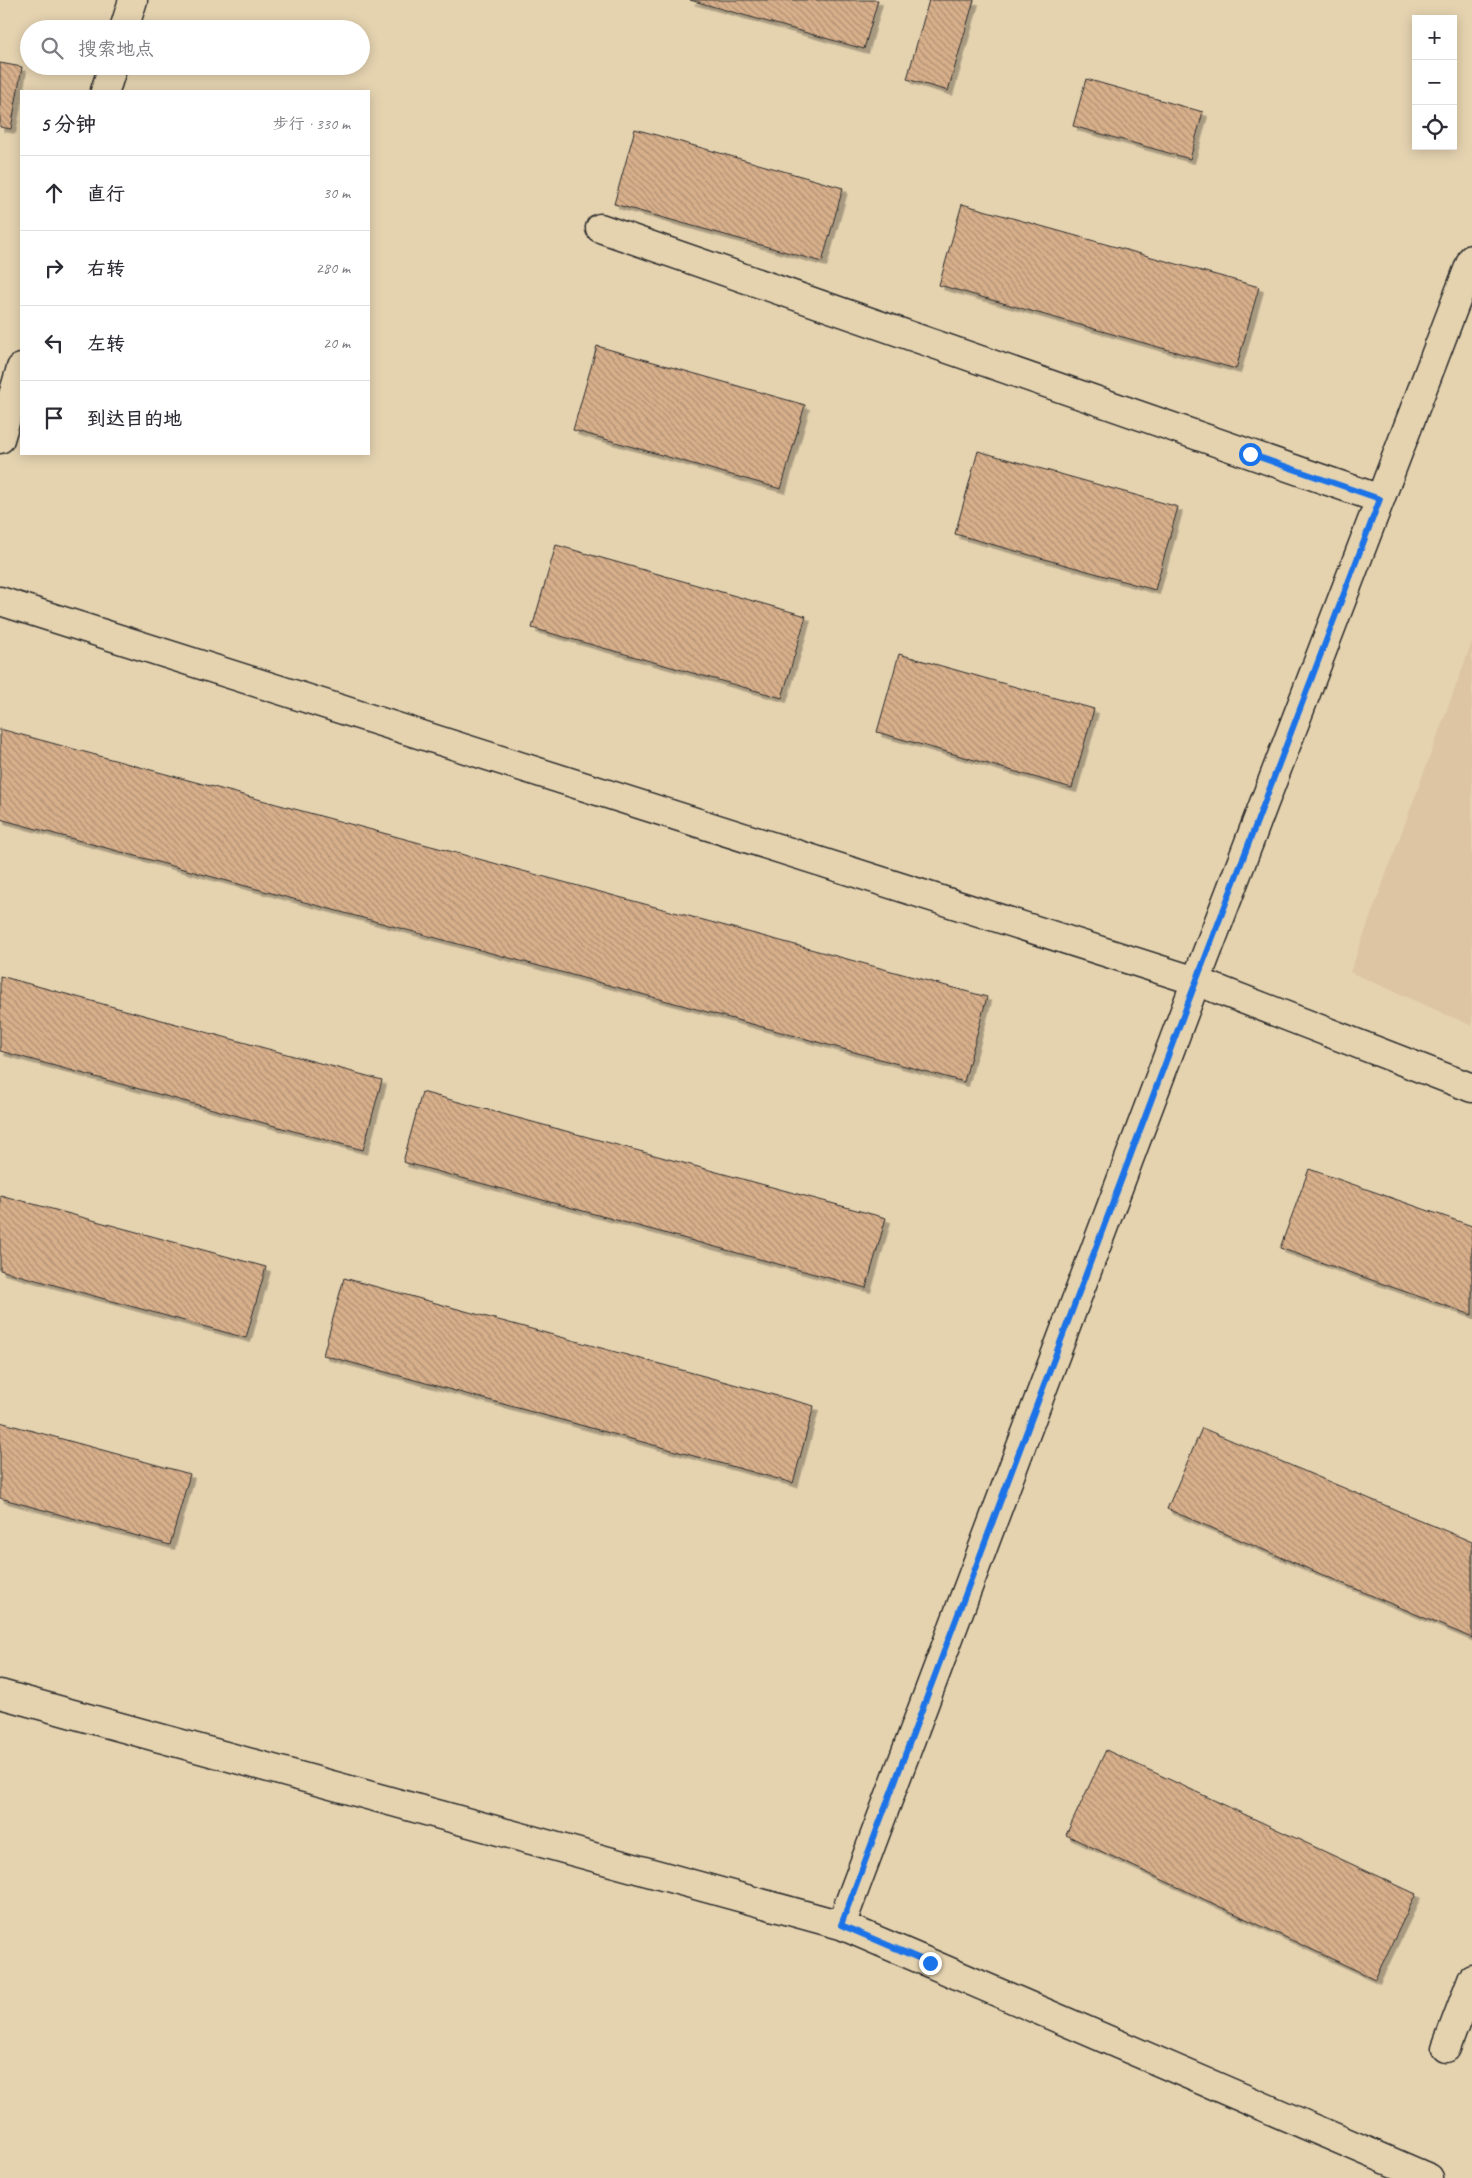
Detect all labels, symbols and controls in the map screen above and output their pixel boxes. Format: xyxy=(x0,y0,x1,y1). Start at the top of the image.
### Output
map controls xyxy=(1412,15,1457,150)
button: + xyxy=(1412,15,1457,60)
search box xyxy=(20,20,370,75)
icon: search xyxy=(38,34,66,62)
text: 搜索地点 xyxy=(78,37,154,61)
button: − xyxy=(1412,60,1457,105)
button: locate xyxy=(1412,105,1457,150)
text: 5 分钟 xyxy=(40,111,96,137)
text: 步行 · 330 m xyxy=(273,114,350,134)
icon: ahead xyxy=(40,179,68,207)
text: 直行 xyxy=(87,182,125,206)
text: 30 m xyxy=(323,183,350,203)
icon: right xyxy=(40,254,68,282)
text: 右转 xyxy=(87,257,125,281)
text: 280 m xyxy=(316,258,350,278)
icon: left xyxy=(40,329,68,357)
text: 左转 xyxy=(87,332,125,356)
text: 20 m xyxy=(323,333,350,353)
icon: arrive xyxy=(40,404,68,432)
text: 到达目的地 xyxy=(87,407,182,431)
route start xyxy=(1239,443,1262,466)
route end xyxy=(919,1952,942,1975)

